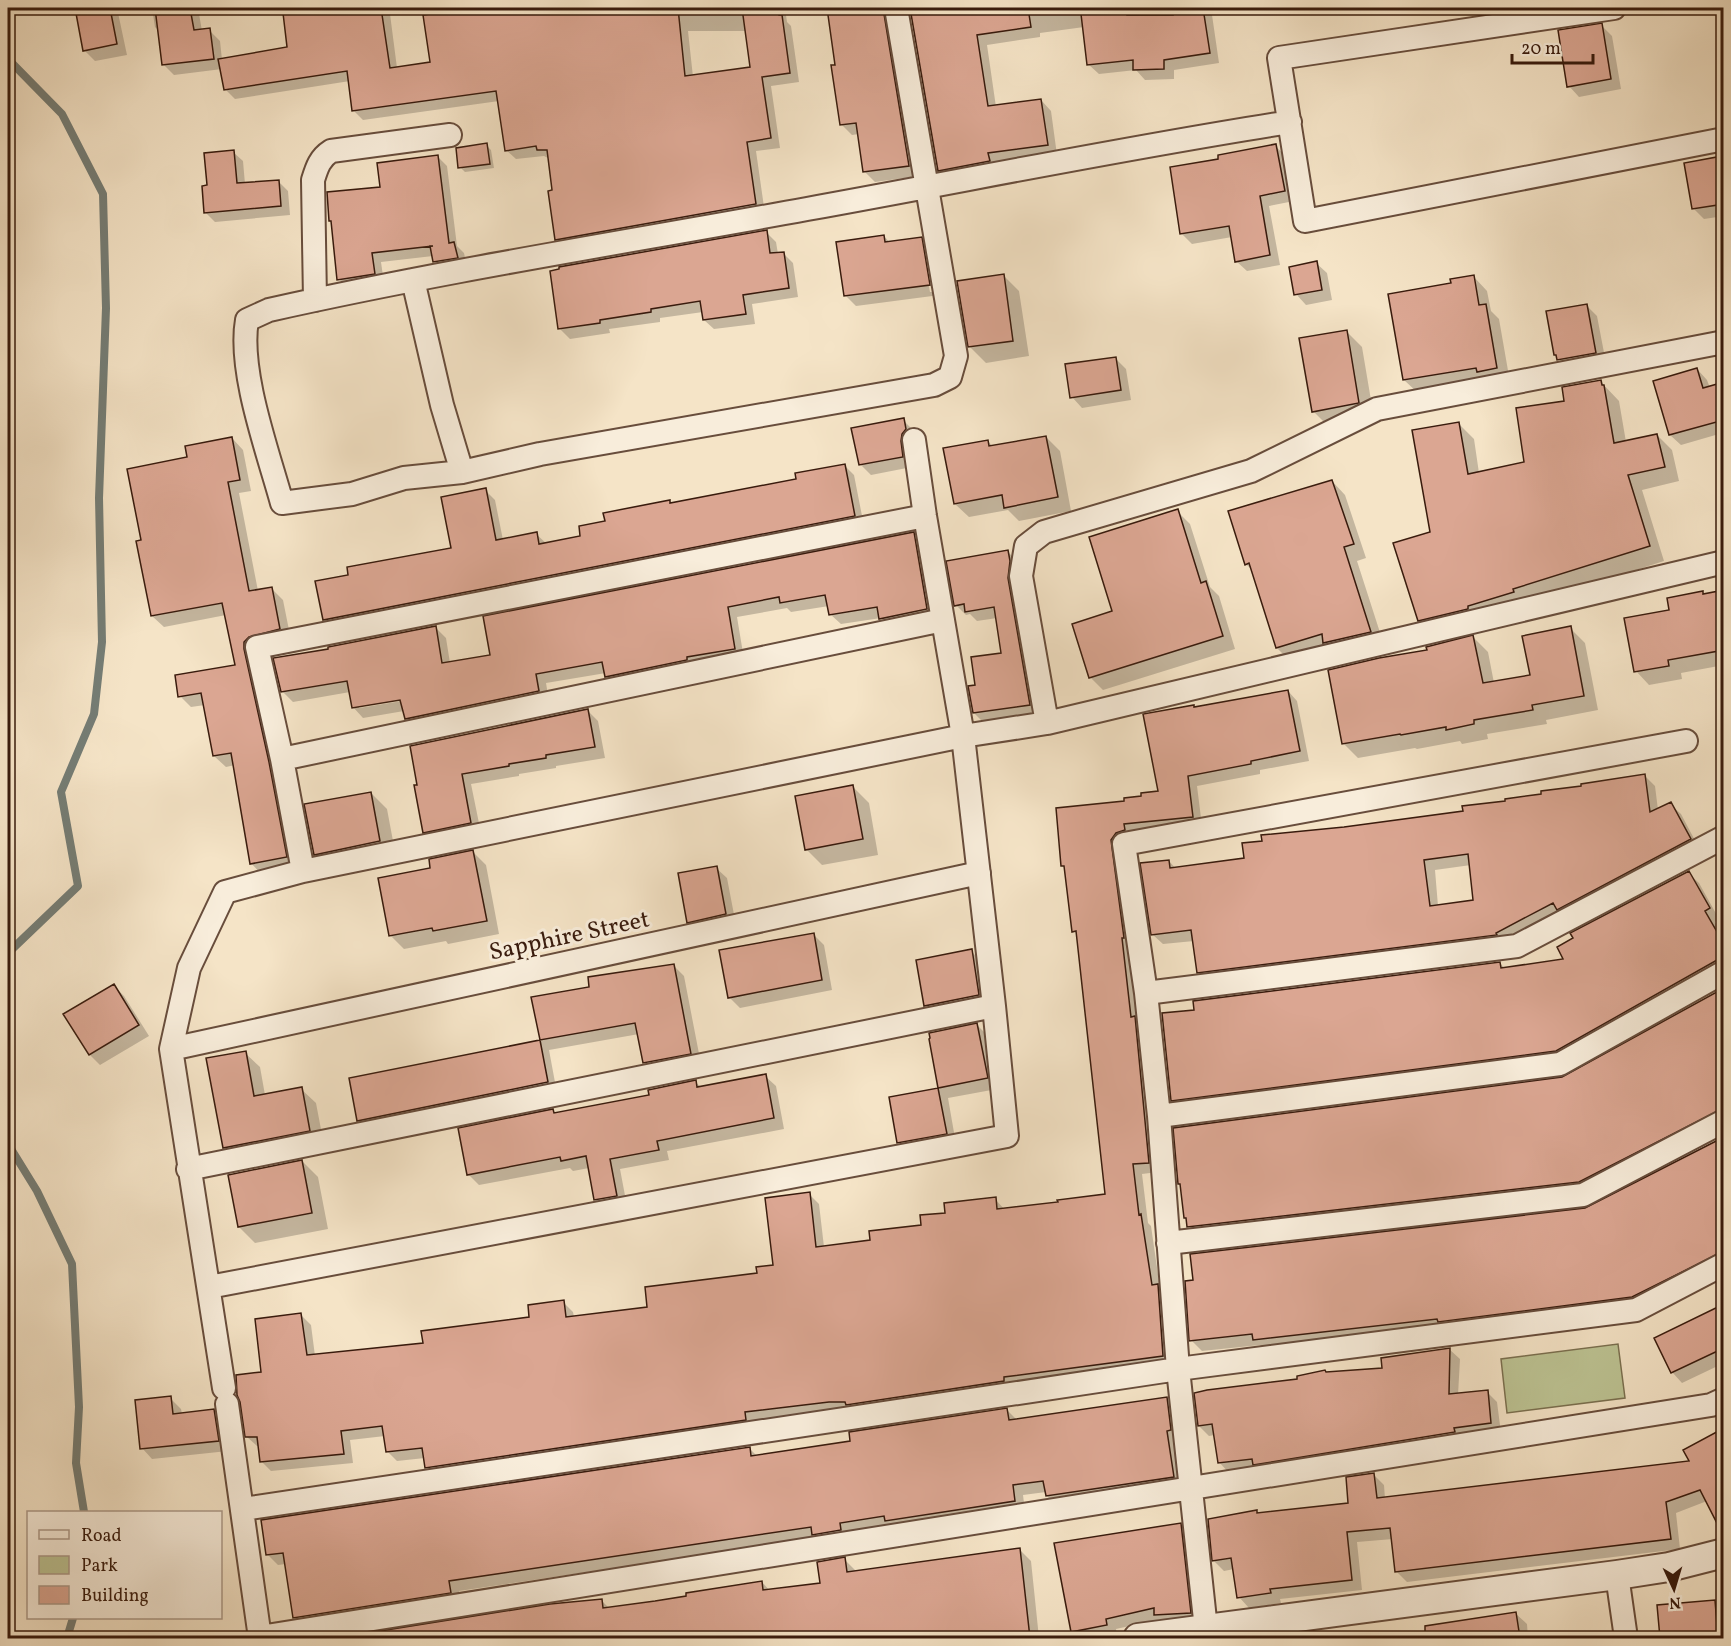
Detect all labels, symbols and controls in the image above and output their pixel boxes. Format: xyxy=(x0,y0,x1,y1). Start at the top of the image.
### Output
scale bar xyxy=(1512,27,1593,65)
text: 20 m xyxy=(1521,37,1561,62)
street label: Sapphire Street xyxy=(486,903,653,971)
legend xyxy=(27,1511,222,1619)
text: Road xyxy=(81,1524,122,1549)
text: Park xyxy=(81,1554,118,1579)
north arrow xyxy=(1644,1559,1704,1619)
text: Building xyxy=(81,1584,149,1609)
text: N xyxy=(1668,1591,1681,1613)

